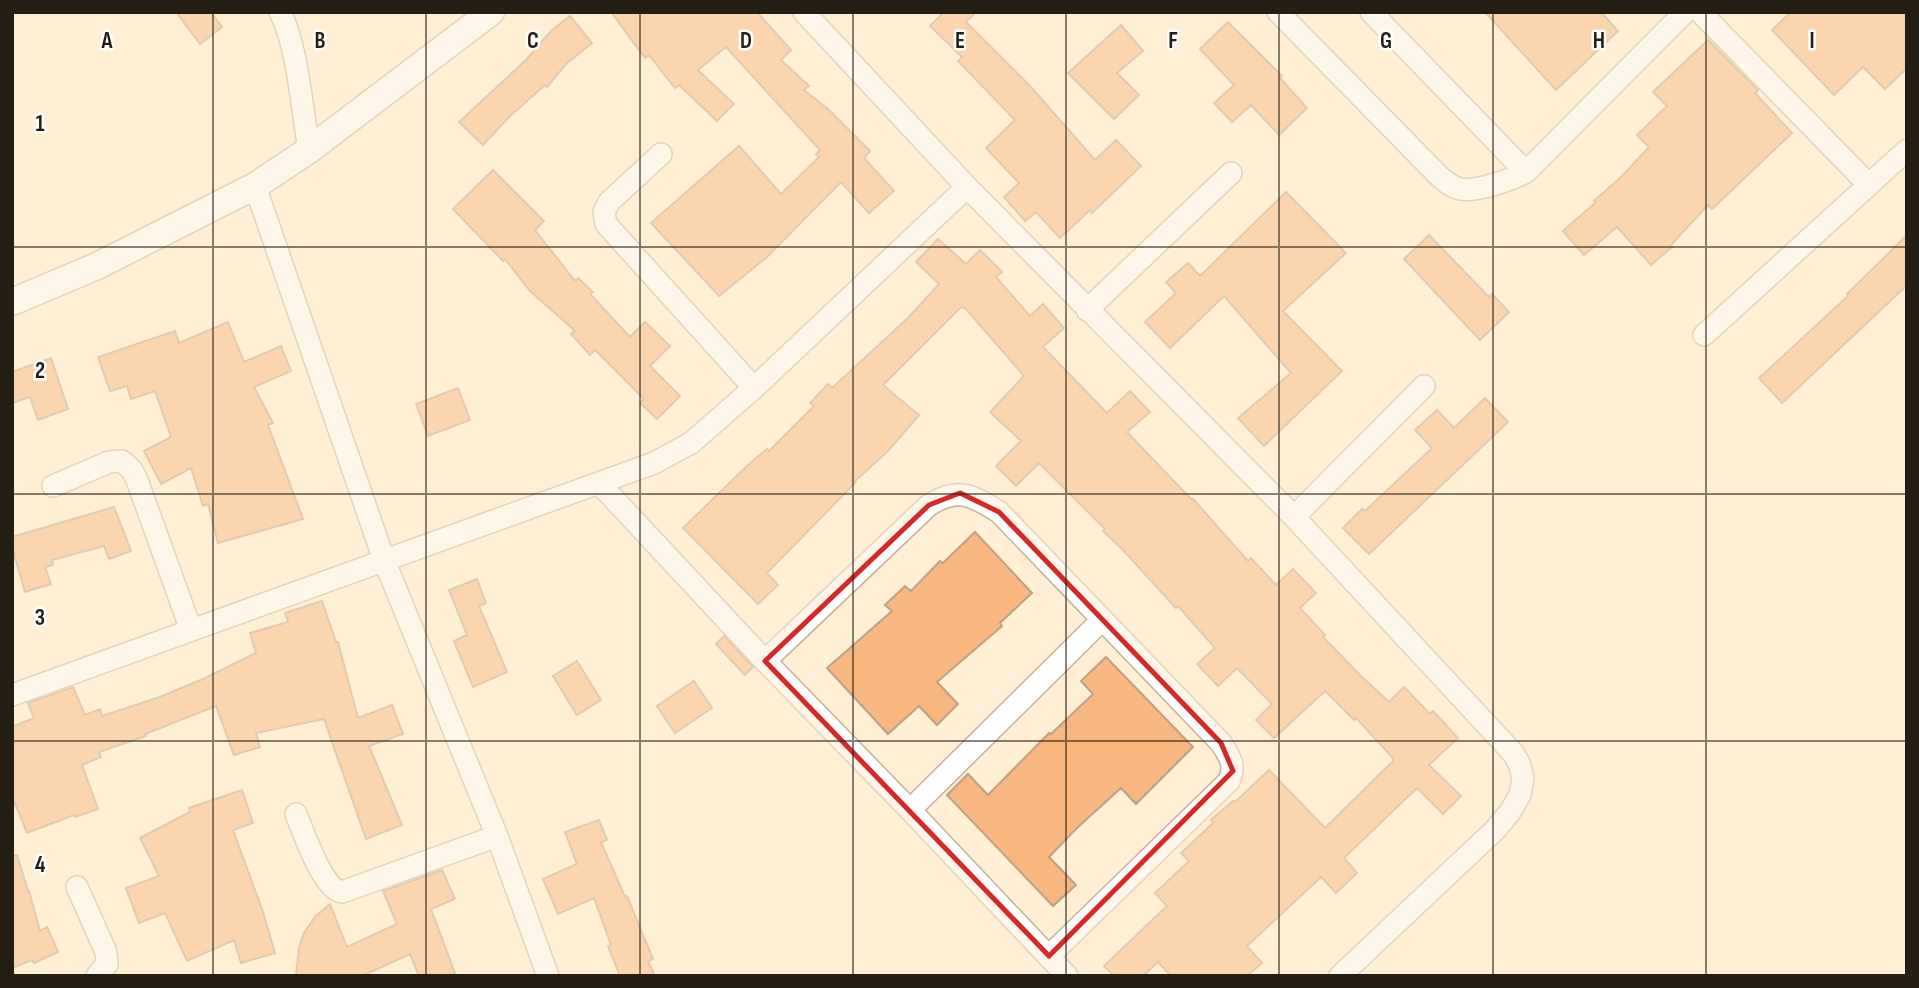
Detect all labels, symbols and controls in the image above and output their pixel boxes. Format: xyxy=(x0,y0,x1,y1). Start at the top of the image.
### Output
text: A xyxy=(101,27,114,55)
text: B xyxy=(315,27,326,55)
text: C xyxy=(527,27,539,55)
text: D xyxy=(740,27,752,55)
text: E xyxy=(955,27,965,55)
text: F xyxy=(1168,27,1178,55)
text: G xyxy=(1380,27,1392,55)
text: H xyxy=(1593,27,1605,55)
text: I xyxy=(1809,27,1815,55)
text: 1 xyxy=(35,110,45,138)
text: 2 xyxy=(35,357,45,385)
text: 3 xyxy=(35,604,45,632)
text: 4 xyxy=(35,851,46,879)

